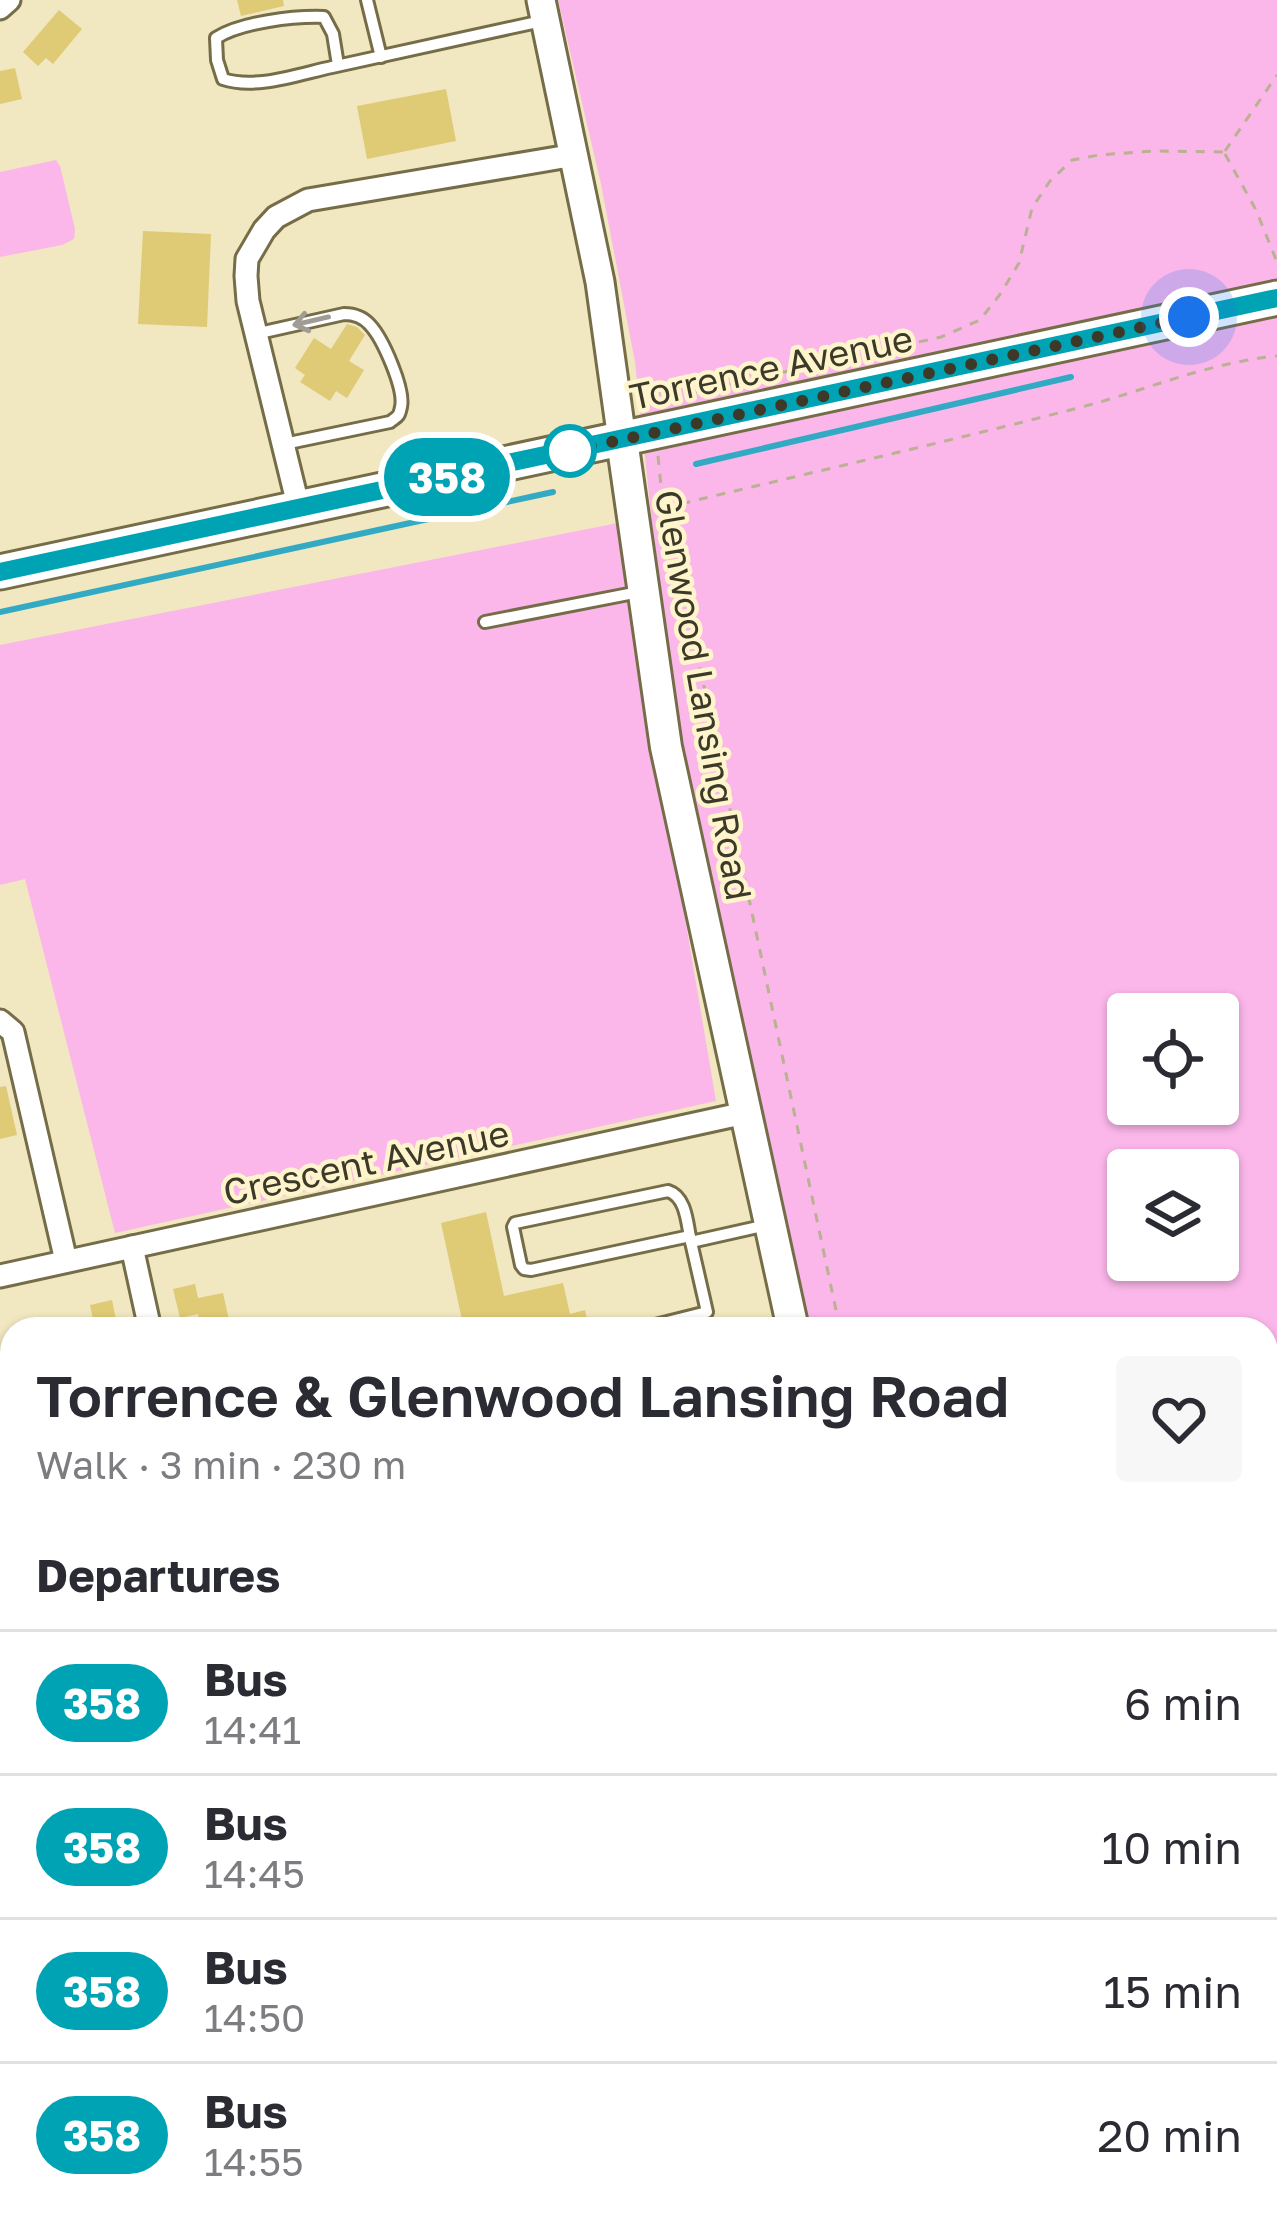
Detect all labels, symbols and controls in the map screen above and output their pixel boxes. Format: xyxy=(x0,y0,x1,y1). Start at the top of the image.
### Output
your location xyxy=(1159,287,1219,347)
one-way arrow xyxy=(292,311,330,334)
street label: Torrence Avenue xyxy=(626,316,916,418)
unlabelled marker xyxy=(545,426,595,476)
line badge: 358 xyxy=(378,438,516,516)
text: 358 xyxy=(408,452,486,502)
street label: Glenwood Lansing Road xyxy=(647,486,761,904)
map controls xyxy=(1107,993,1239,1281)
button: locate xyxy=(1107,993,1239,1125)
street label: Crescent Avenue xyxy=(219,1111,513,1213)
button: layers xyxy=(1107,1149,1239,1281)
button: heart xyxy=(1116,1356,1242,1482)
text: Torrence & Glenwood Lansing Road xyxy=(36,1361,1009,1430)
text: Walk · 3 min · 230 m xyxy=(36,1441,406,1488)
text: Departures xyxy=(36,1548,280,1602)
text: Bus xyxy=(204,1652,288,1706)
text: 6 min xyxy=(1124,1676,1242,1730)
text: 358 xyxy=(63,1678,141,1728)
text: 14:41 xyxy=(204,1706,301,1753)
text: Bus xyxy=(204,1796,288,1850)
text: 10 min xyxy=(1101,1820,1242,1874)
text: 358 xyxy=(63,1822,141,1872)
text: 14:45 xyxy=(204,1850,305,1897)
text: Bus xyxy=(204,1940,288,1994)
text: 15 min xyxy=(1103,1964,1242,2018)
text: 358 xyxy=(63,1966,141,2016)
text: 14:50 xyxy=(204,1994,305,2041)
text: Bus xyxy=(204,2084,288,2138)
text: 20 min xyxy=(1097,2108,1242,2162)
text: 358 xyxy=(63,2110,141,2160)
text: 14:55 xyxy=(204,2138,304,2185)

